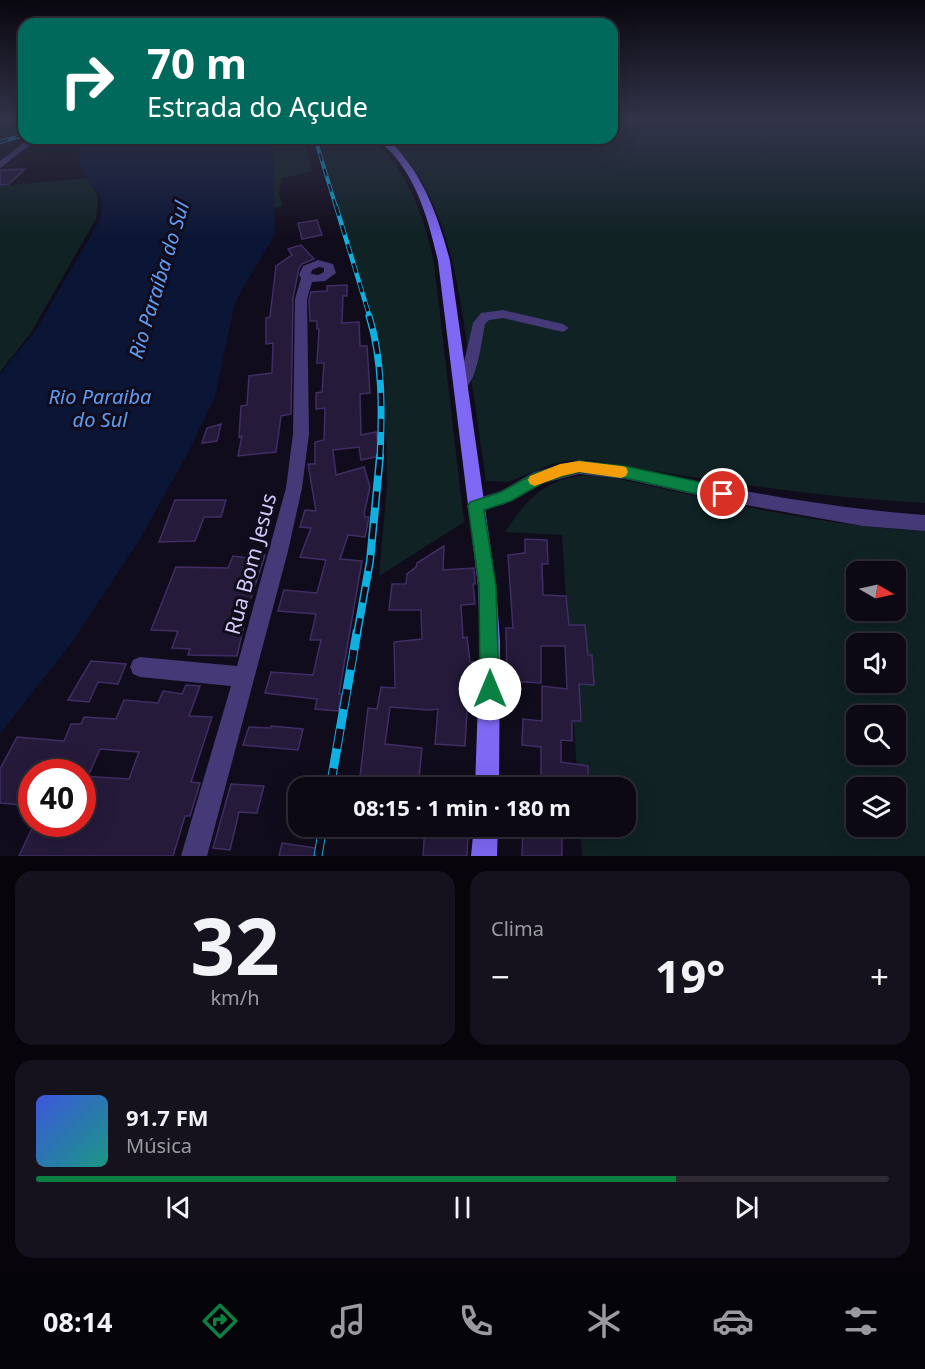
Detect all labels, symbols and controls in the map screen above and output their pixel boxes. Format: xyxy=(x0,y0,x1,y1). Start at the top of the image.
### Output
text: 70 m xyxy=(147,34,247,91)
icon: right xyxy=(48,42,126,120)
text: Estrada do Açude xyxy=(147,88,368,125)
water label: Rio Paraíba do Sul xyxy=(122,197,195,362)
water label: Rio Paraiba do Sul xyxy=(49,383,151,433)
pin xyxy=(697,468,748,519)
icon: arrive xyxy=(706,477,739,510)
street label: Rua Bom Jesus xyxy=(218,490,282,638)
north arrow xyxy=(846,561,906,621)
map controls xyxy=(846,561,906,837)
button: sound xyxy=(846,633,906,693)
position arrow xyxy=(458,657,522,721)
button: search xyxy=(846,705,906,765)
speed limit sign: 40 xyxy=(18,759,96,837)
button: layers xyxy=(846,777,906,837)
text: 08:15 · 1 min · 180 m xyxy=(353,792,571,822)
text: 32 xyxy=(190,892,280,998)
text: Clima xyxy=(491,915,544,942)
text: 19° xyxy=(655,945,725,1006)
text: − xyxy=(491,954,510,999)
text: + xyxy=(870,954,889,999)
text: km/h xyxy=(210,984,260,1011)
text: 91.7 FM xyxy=(126,1102,208,1132)
text: Música xyxy=(126,1132,192,1159)
icon: previous xyxy=(162,1191,195,1224)
icon: pause xyxy=(446,1191,479,1224)
icon: next xyxy=(730,1191,763,1224)
icon: directions xyxy=(199,1300,241,1342)
icon: music xyxy=(327,1300,369,1342)
icon: phone xyxy=(455,1300,497,1342)
icon: climate xyxy=(583,1300,625,1342)
icon: car xyxy=(712,1300,754,1342)
icon: filters xyxy=(840,1300,882,1342)
text: 08:14 xyxy=(43,1303,112,1340)

